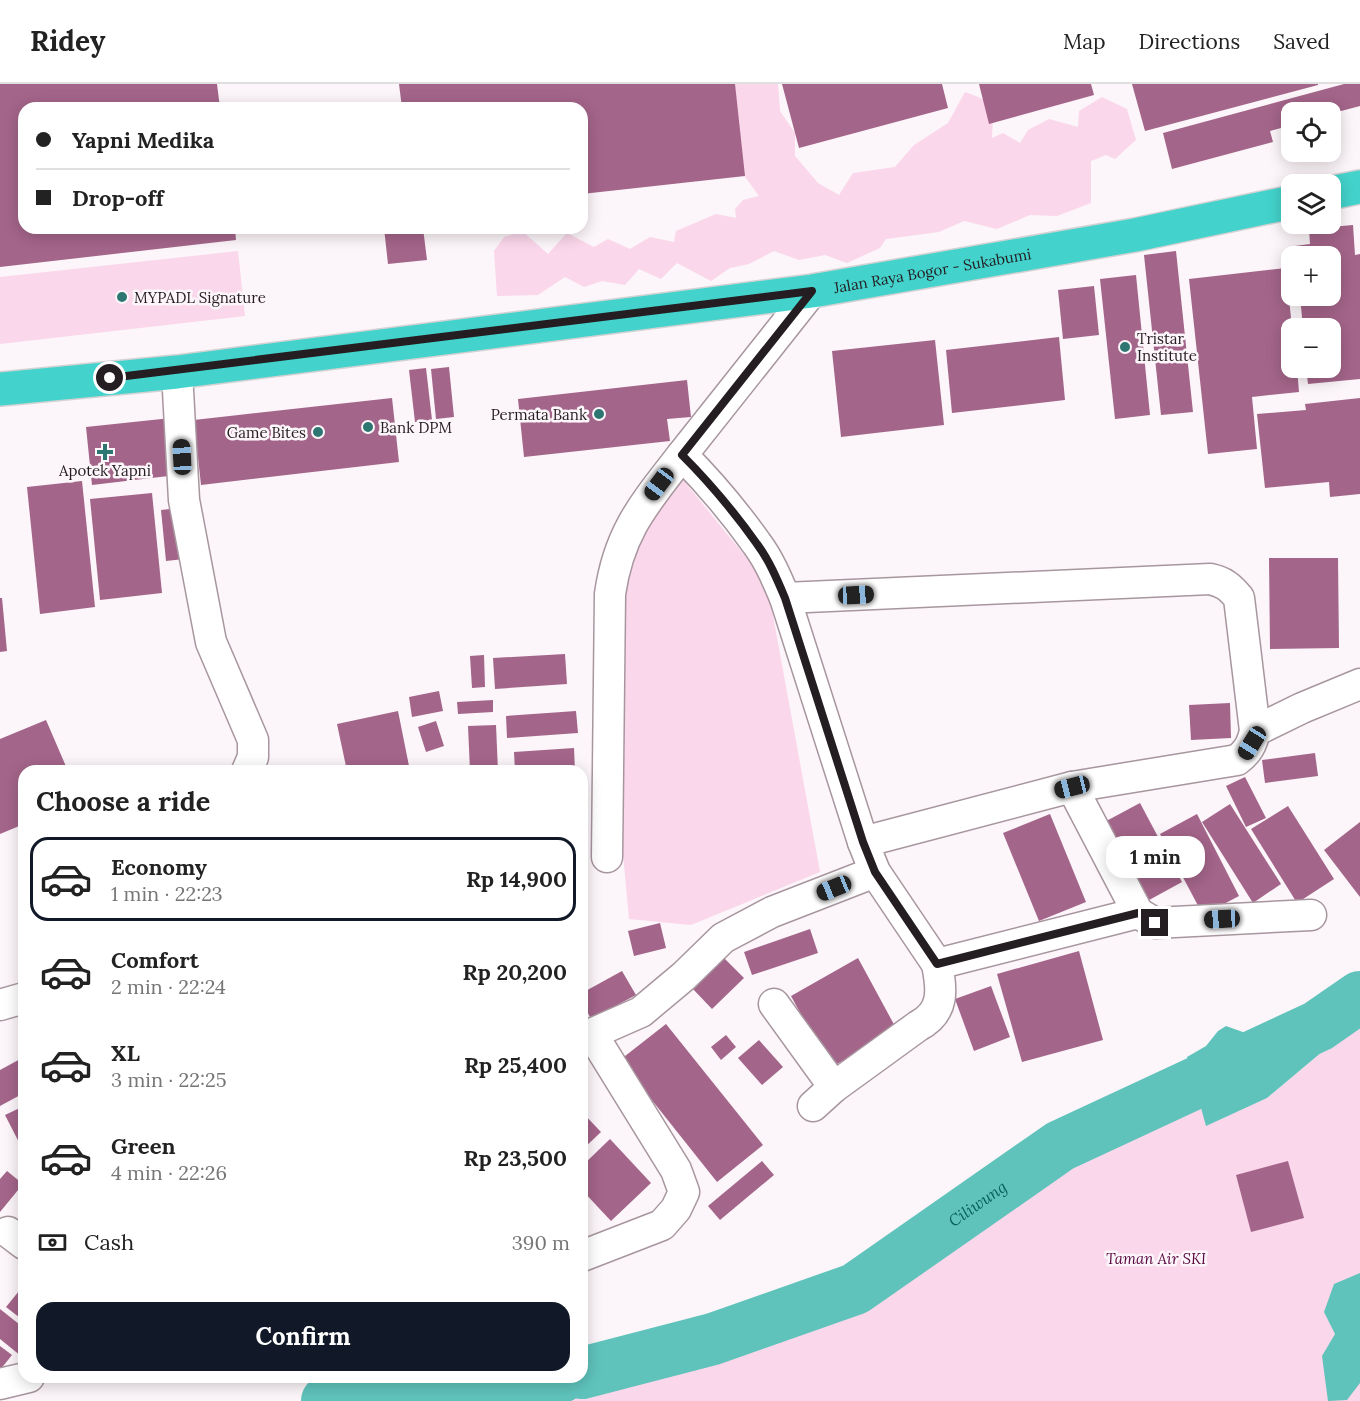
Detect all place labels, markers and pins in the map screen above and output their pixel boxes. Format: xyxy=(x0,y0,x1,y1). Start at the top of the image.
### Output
place label: MYPADL Signature xyxy=(134,288,266,307)
marker: MYPADL Signature xyxy=(115,290,129,304)
place label: Tristar Institute xyxy=(1137,329,1197,365)
marker: Tristar Institute xyxy=(1118,340,1132,354)
place label: Permata Bank xyxy=(491,405,587,424)
marker: Permata Bank xyxy=(592,407,606,421)
place label: Bank DPM xyxy=(380,418,452,437)
marker: Bank DPM xyxy=(361,420,375,434)
place label: Game Bites xyxy=(227,423,306,442)
marker: Game Bites xyxy=(311,425,325,439)
marker: Apotek Yapni xyxy=(98,445,112,459)
place label: Apotek Yapni xyxy=(58,461,151,480)

